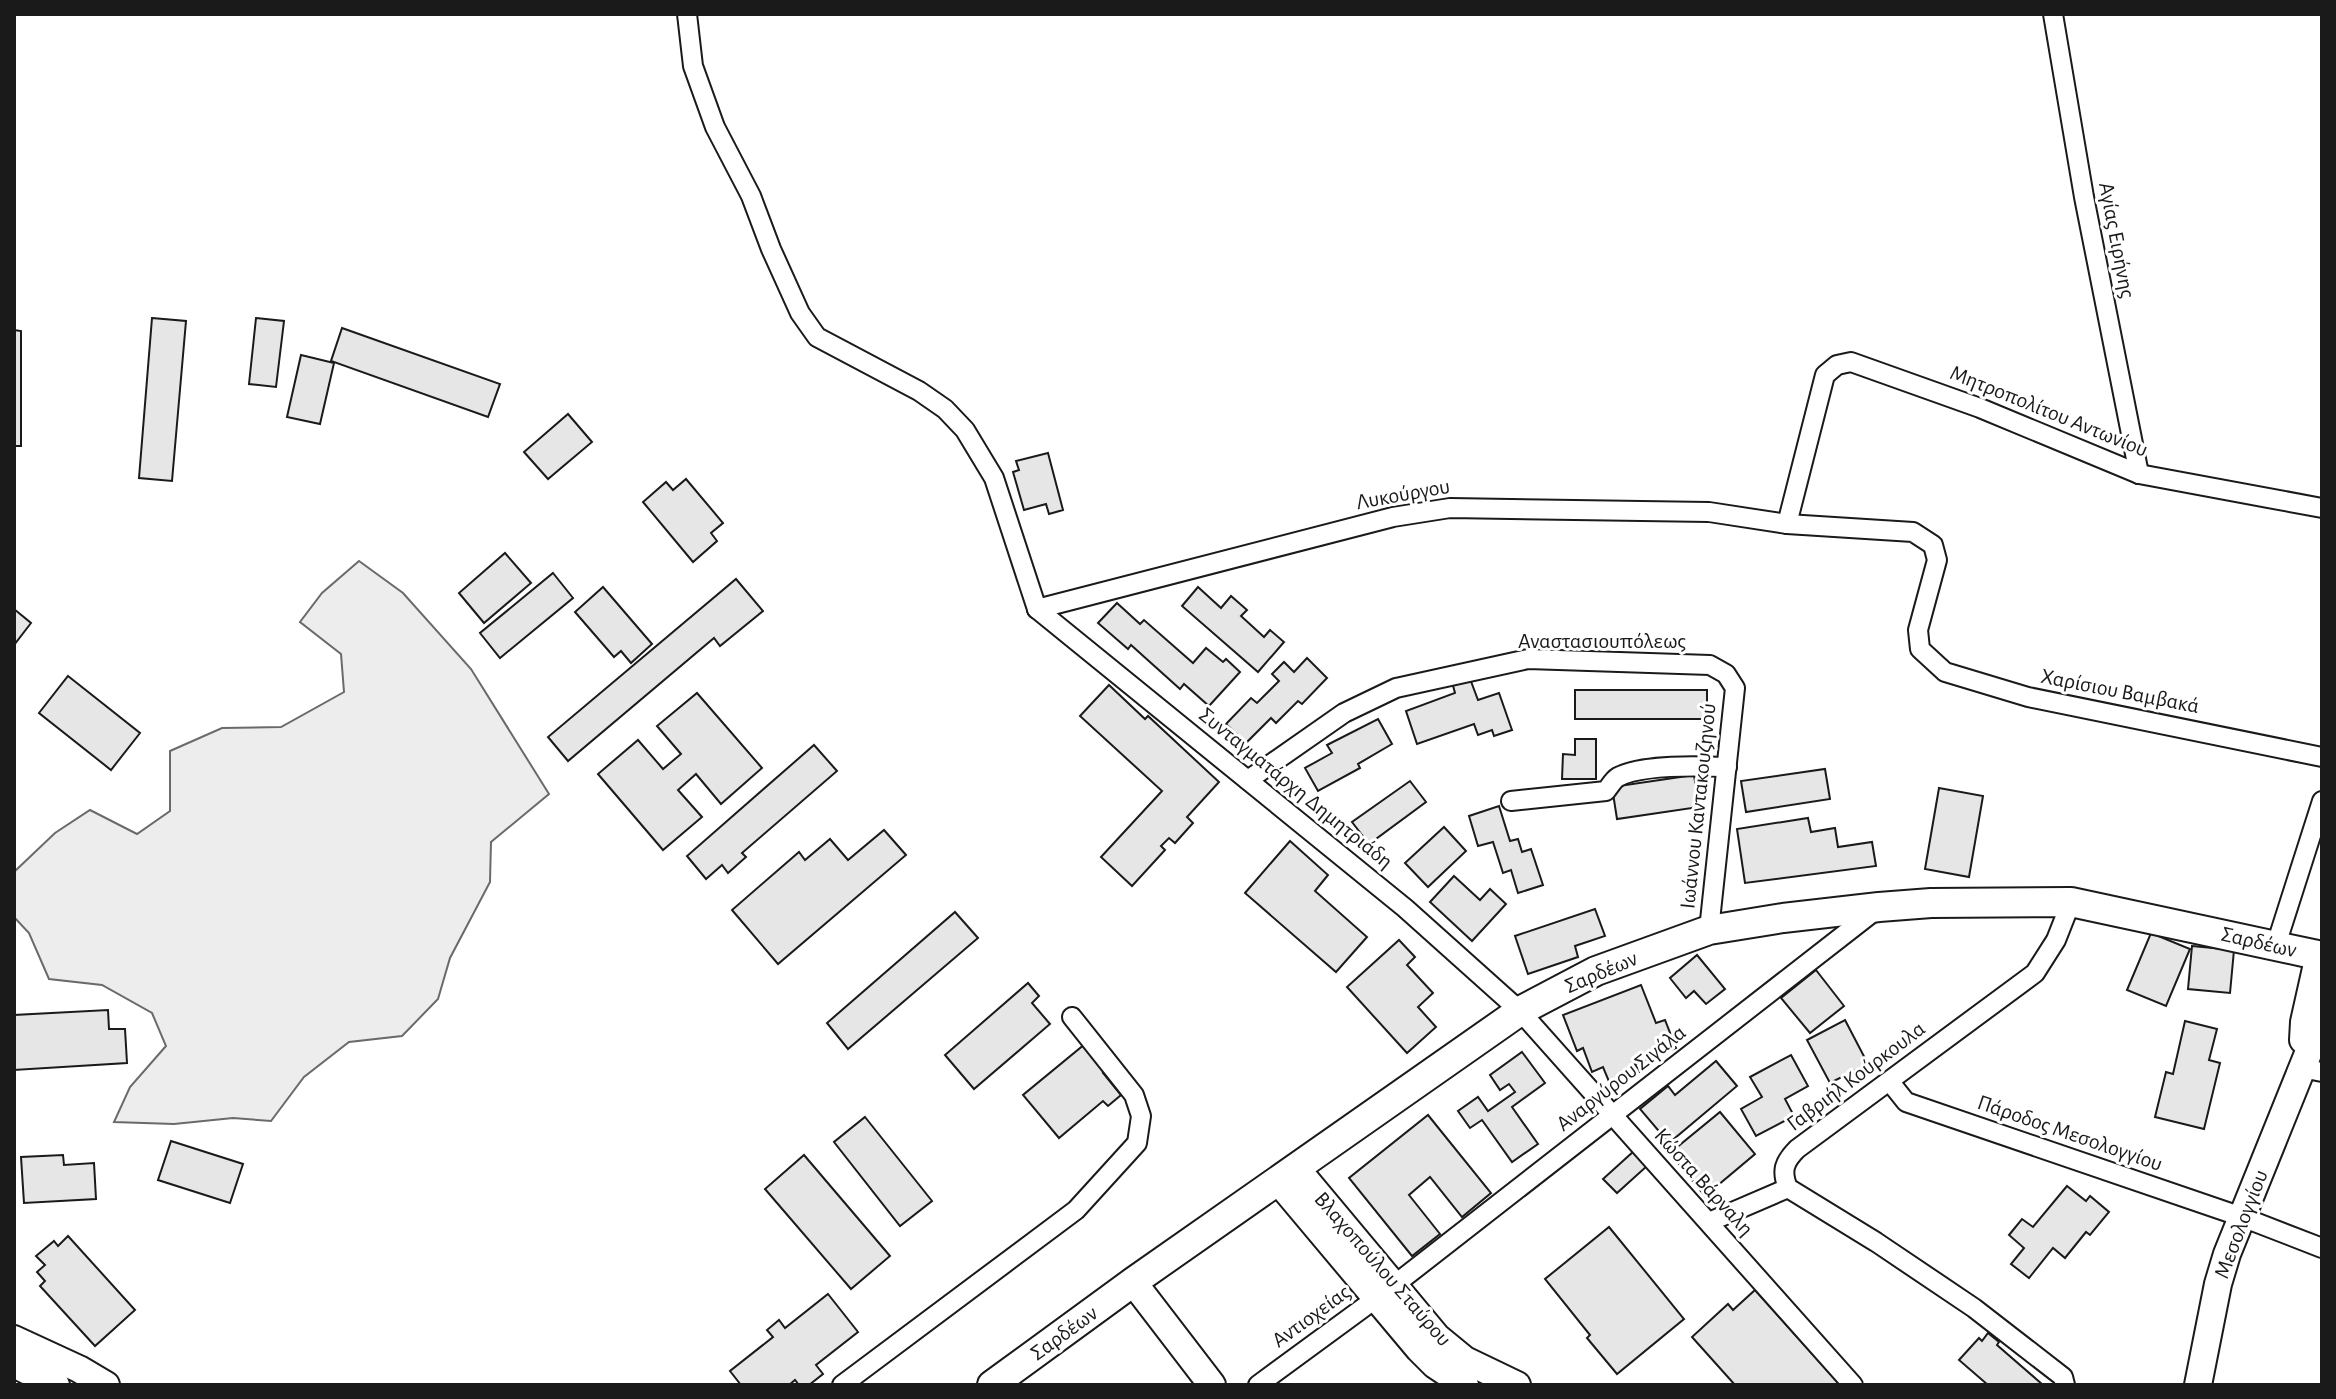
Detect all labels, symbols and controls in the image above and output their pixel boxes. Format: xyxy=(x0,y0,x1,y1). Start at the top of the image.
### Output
street label: Αγίας Ειρήνης xyxy=(2095,180,2139,300)
street label: Μητροπολίτου Αντωνίου xyxy=(1947,361,2151,461)
street label: Λυκούργου xyxy=(1354,475,1452,513)
street label: Αναστασιουπόλεως xyxy=(1518,630,1686,652)
street label: Χαρίσιου Βαμβακά xyxy=(2039,665,2201,717)
street label: Ιωάννου Καντακουζηνού xyxy=(1676,702,1720,910)
street label: Συνταγματάρχη Δημητριάδη xyxy=(1195,703,1397,873)
street label: Σαρδέων xyxy=(2219,923,2299,961)
street label: Σαρδέων xyxy=(1561,947,1641,997)
street label: Γαβριήλ Κούρκουλα xyxy=(1783,1017,1929,1135)
street label: Αναργύρου Σιγάλα xyxy=(1552,1021,1690,1135)
street label: Πάροδος Μεσολογγίου xyxy=(1975,1091,2165,1175)
street label: Κώστα Βάρναλη xyxy=(1650,1124,1758,1240)
street label: Μεσολογγίου xyxy=(2210,1167,2272,1281)
street label: Βλαχοπούλου Σταύρου xyxy=(1310,1188,1456,1350)
street label: Αντιοχείας xyxy=(1268,1280,1354,1352)
street label: Σαρδέων xyxy=(1027,1302,1101,1364)

